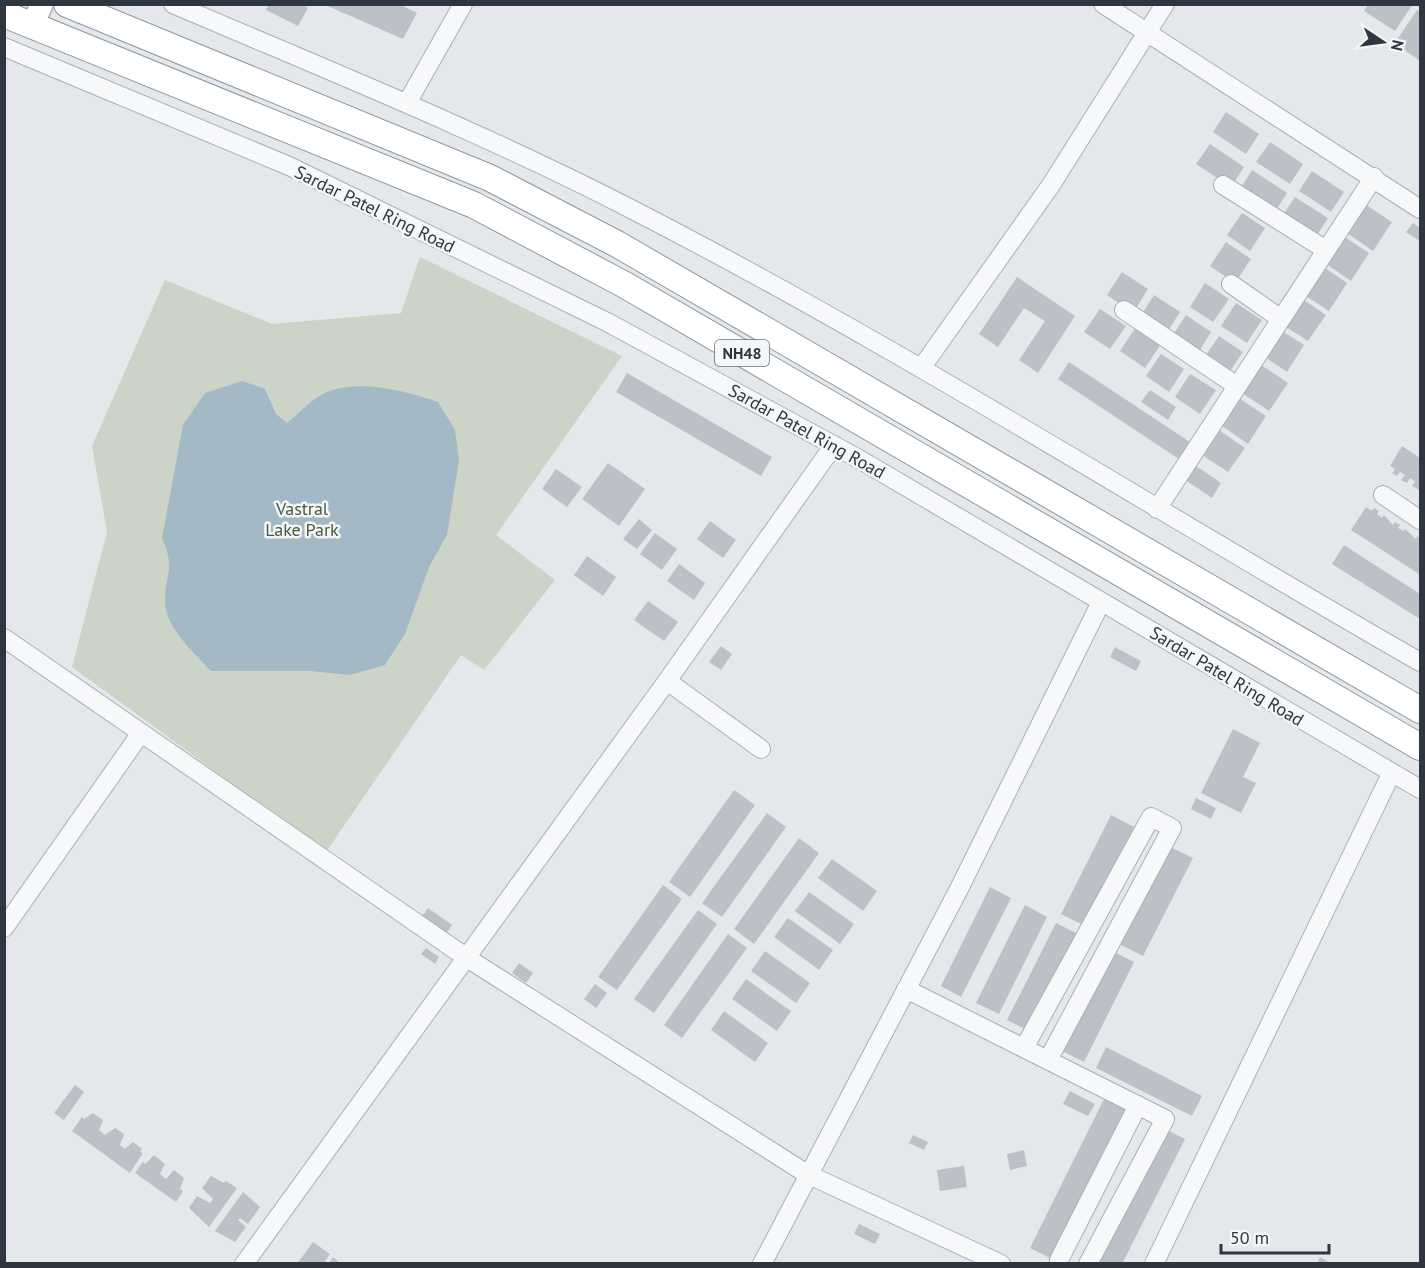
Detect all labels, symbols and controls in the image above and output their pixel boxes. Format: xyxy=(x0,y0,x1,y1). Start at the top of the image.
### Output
north arrow xyxy=(1353,12,1413,72)
text: N xyxy=(1387,38,1409,53)
street label: Sardar Patel Ring Road xyxy=(291,160,459,258)
road number: NH48 xyxy=(715,340,769,366)
street label: Sardar Patel Ring Road xyxy=(725,378,889,484)
park label: Vastral Lake Park xyxy=(265,497,339,541)
street label: Sardar Patel Ring Road xyxy=(1146,621,1308,731)
scale bar xyxy=(1221,1217,1329,1255)
text: 50 m xyxy=(1230,1226,1269,1249)

